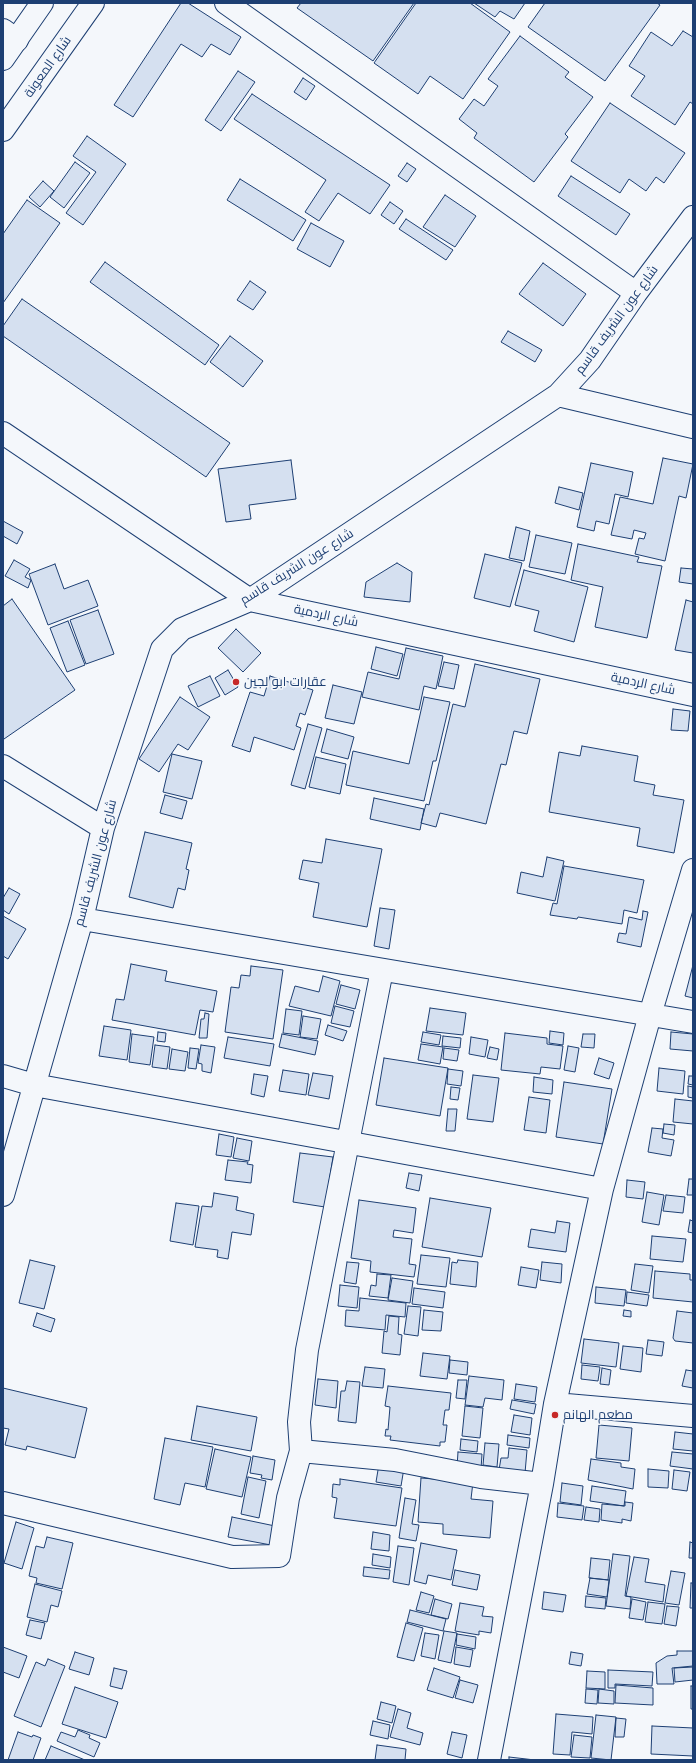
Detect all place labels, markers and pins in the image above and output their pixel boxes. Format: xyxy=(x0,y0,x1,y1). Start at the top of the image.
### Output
place label: عقارات ابو لجين xyxy=(244,674,327,690)
marker: عقارات ابو لجين xyxy=(231,677,241,687)
place label: مطعم الهانم xyxy=(563,1407,633,1423)
marker: مطعم الهانم xyxy=(550,1410,560,1420)

